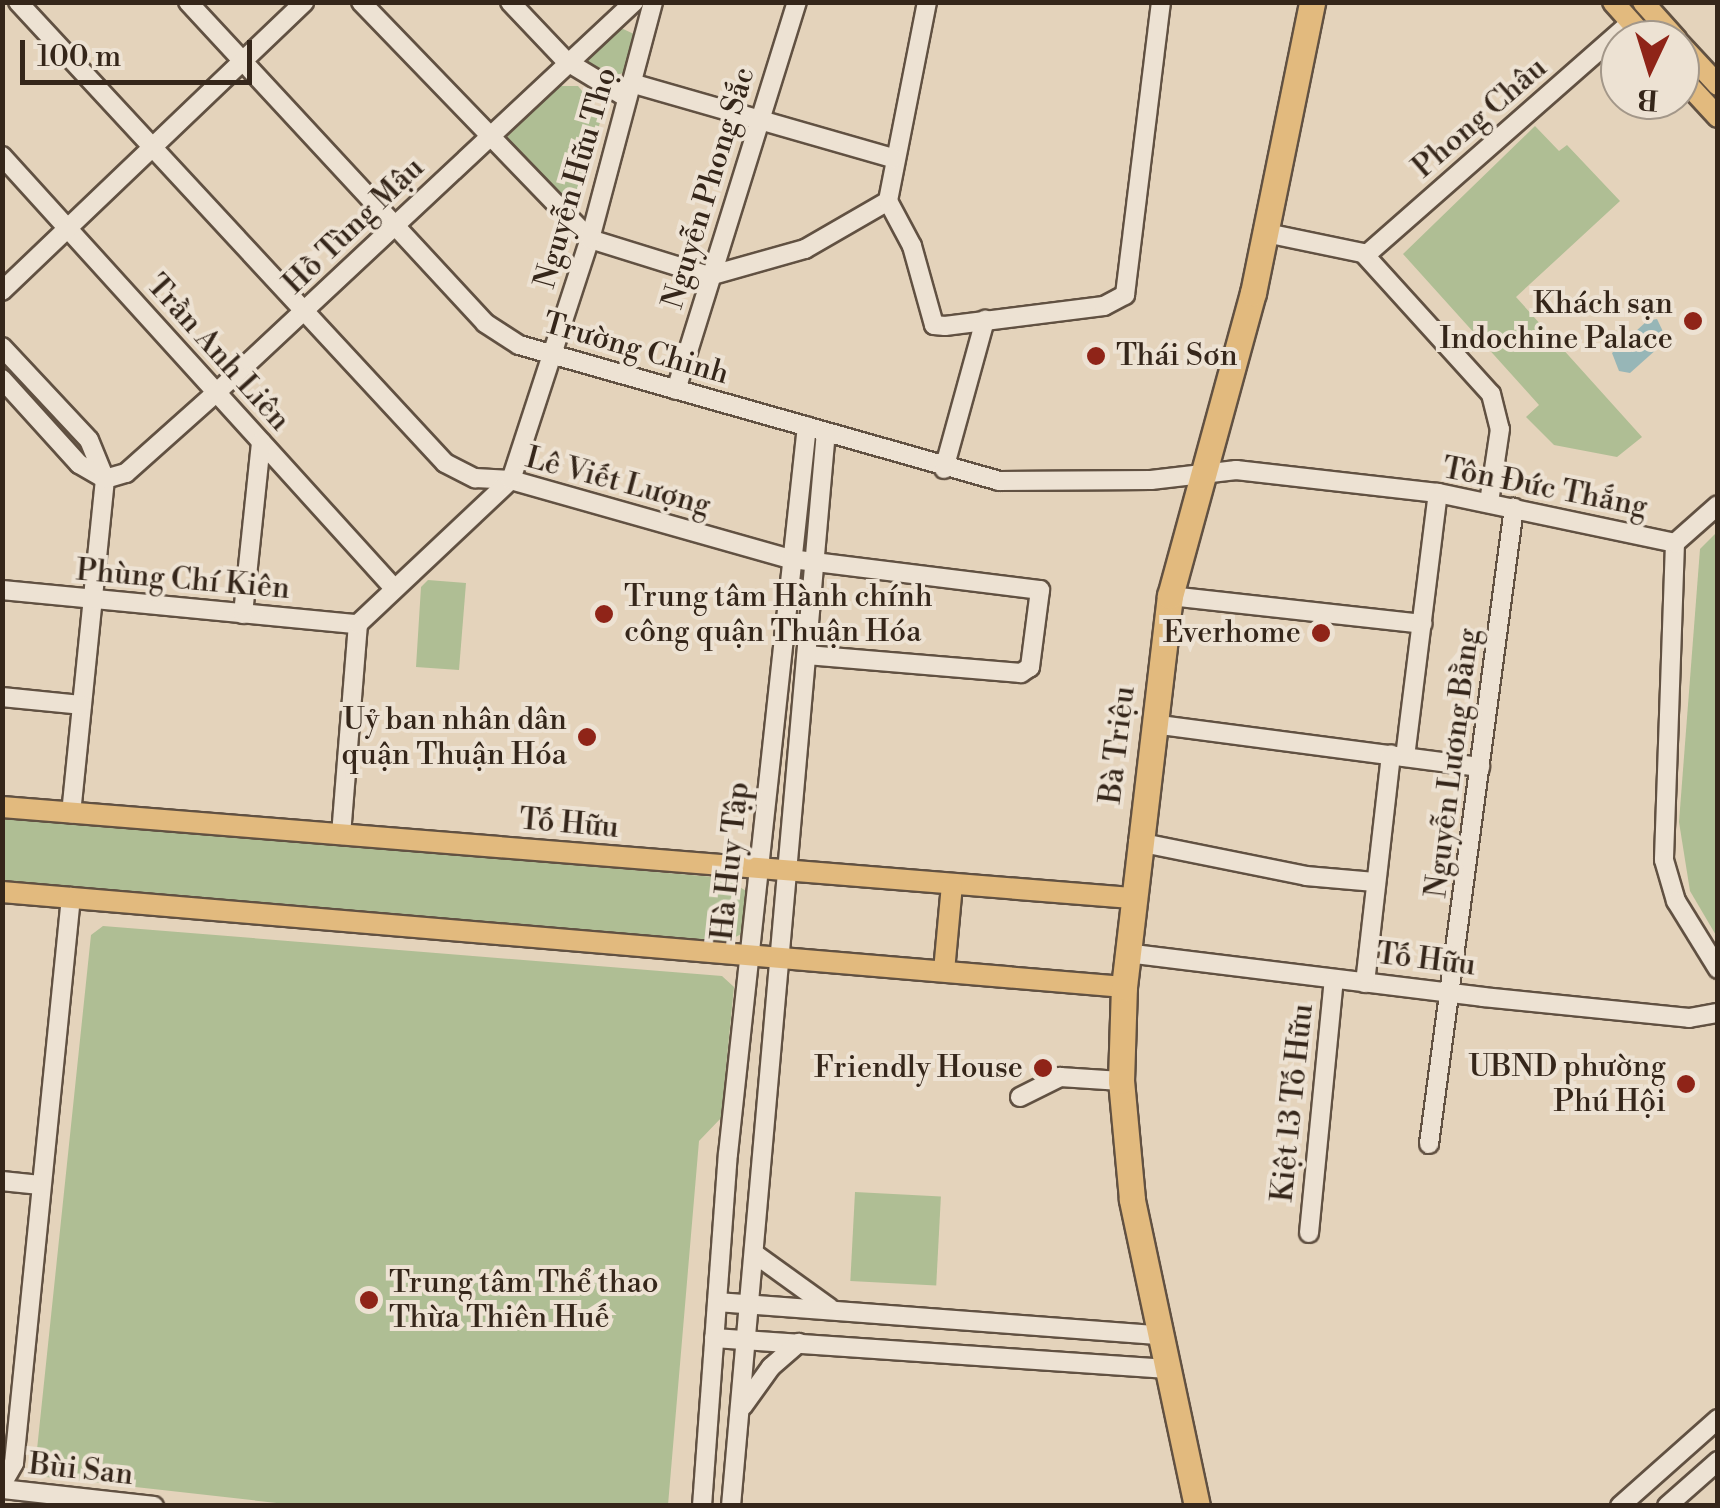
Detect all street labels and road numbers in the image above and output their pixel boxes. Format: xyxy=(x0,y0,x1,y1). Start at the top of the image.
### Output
street label: Phong Châu xyxy=(1406,50,1554,186)
street label: Nguyễn Hữu Thọ xyxy=(527,63,625,293)
street label: Nguyễn Phong Sắc xyxy=(655,63,763,313)
street label: Hồ Tùng Mậu xyxy=(276,150,432,302)
street label: Trần Anh Liên xyxy=(139,268,297,438)
street label: Trường Chinh xyxy=(539,305,733,393)
street label: Lê Viết Lượng xyxy=(522,440,714,524)
street label: Tôn Đức Thắng xyxy=(1439,450,1651,526)
street label: Phùng Chí Kiên xyxy=(75,553,291,607)
street label: Nguyễn Lương Bằng xyxy=(1419,626,1487,900)
street label: Bà Triệu xyxy=(1093,684,1143,806)
street label: Hà Huy Tập xyxy=(705,780,757,942)
street label: Tố Hữu xyxy=(518,802,620,846)
street label: Tố Hữu xyxy=(1374,936,1478,984)
street label: Kiệt 13 Tố Hữu xyxy=(1265,1002,1321,1204)
street label: Bùi San xyxy=(27,1447,135,1493)

